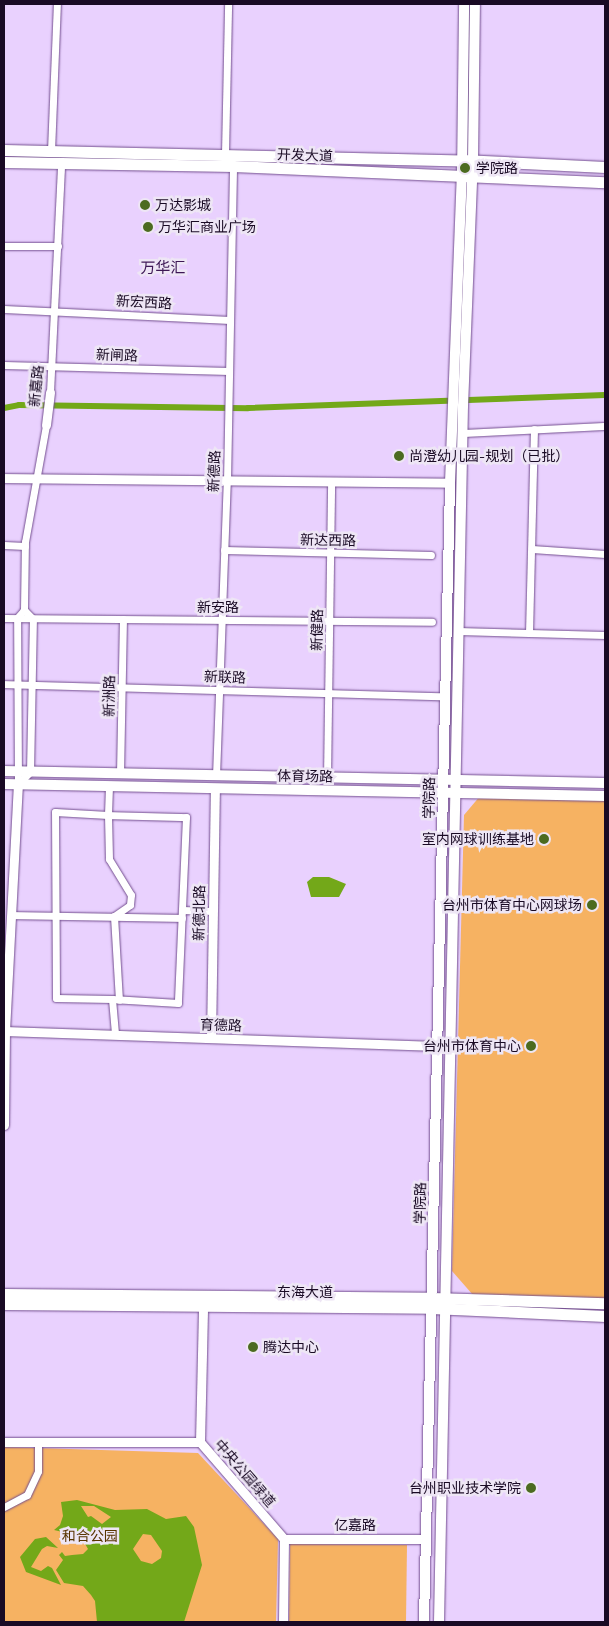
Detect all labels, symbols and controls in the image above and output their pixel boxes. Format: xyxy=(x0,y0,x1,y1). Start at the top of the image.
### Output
street label: 开发大道 xyxy=(277,146,333,164)
place label: 学院路 xyxy=(476,160,518,176)
marker: 学院路 xyxy=(458,161,472,175)
place label: 万达影城 xyxy=(155,197,211,213)
marker: 万达影城 xyxy=(139,199,151,211)
place label: 万华汇商业广场 xyxy=(158,219,256,235)
marker: 万华汇商业广场 xyxy=(142,221,154,233)
district label: 万华汇 xyxy=(141,259,185,277)
street label: 新宏西路 xyxy=(116,292,172,312)
street label: 新闸路 xyxy=(96,346,138,364)
street label: 新嘉路 xyxy=(25,364,47,408)
place label: 尚澄幼儿园-规划（已批） xyxy=(409,448,569,464)
street label: 新德路 xyxy=(205,450,223,492)
marker: 尚澄幼儿园-规划（已批） xyxy=(393,450,405,462)
street label: 新达西路 xyxy=(300,531,356,549)
street label: 新安路 xyxy=(197,599,239,615)
street label: 新健路 xyxy=(308,609,326,651)
street label: 新联路 xyxy=(204,668,246,686)
street label: 新洲路 xyxy=(100,675,118,717)
street label: 体育场路 xyxy=(277,767,333,785)
street label: 学院路 xyxy=(420,777,438,819)
place label: 室内网球训练基地 xyxy=(422,831,534,847)
marker: 室内网球训练基地 xyxy=(538,833,550,845)
street label: 新德北路 xyxy=(190,885,208,941)
place label: 台州市体育中心网球场 xyxy=(442,897,582,913)
marker: 台州市体育中心网球场 xyxy=(586,899,598,911)
street label: 育德路 xyxy=(200,1016,242,1034)
place label: 台州市体育中心 xyxy=(423,1038,521,1054)
marker: 台州市体育中心 xyxy=(525,1040,537,1052)
street label: 学院路 xyxy=(411,1182,429,1224)
street label: 东海大道 xyxy=(277,1284,333,1300)
place label: 腾达中心 xyxy=(263,1339,319,1355)
marker: 腾达中心 xyxy=(247,1341,259,1353)
street label: 中央公园绿道 xyxy=(211,1436,279,1510)
place label: 台州职业技术学院 xyxy=(409,1480,521,1496)
marker: 台州职业技术学院 xyxy=(525,1482,537,1494)
street label: 亿嘉路 xyxy=(334,1517,376,1533)
park label: 和合公园 xyxy=(62,1528,118,1544)

